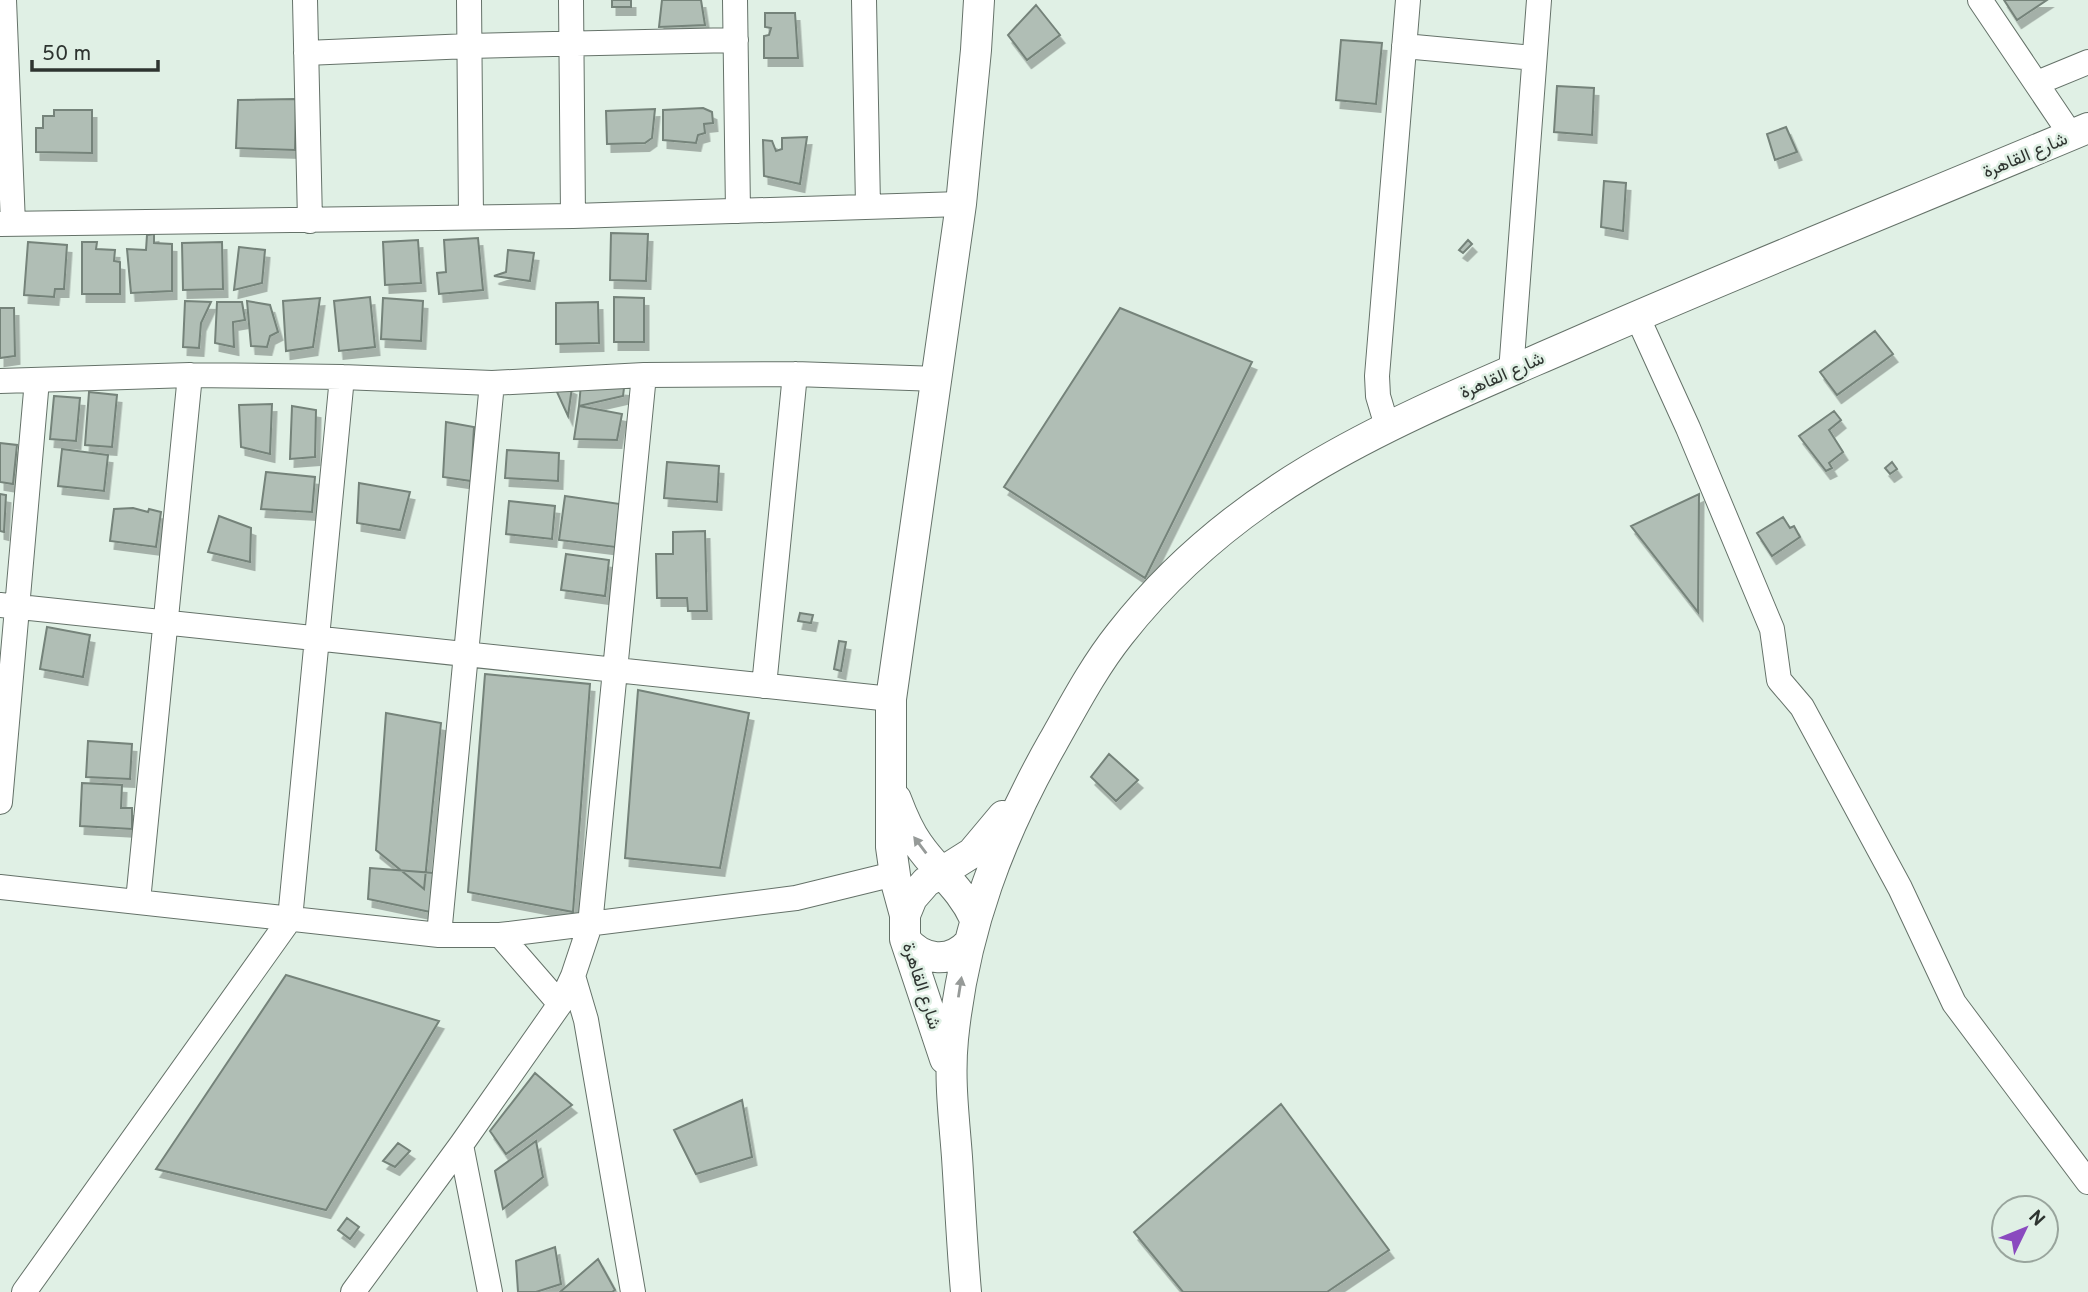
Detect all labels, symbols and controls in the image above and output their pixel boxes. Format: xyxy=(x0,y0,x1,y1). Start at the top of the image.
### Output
scale bar xyxy=(32,28,158,72)
text: 50 m xyxy=(42,41,91,68)
street label: شارع القاهرة xyxy=(1980,128,2071,185)
street label: شارع القاهرة xyxy=(1457,348,1548,405)
one-way arrow xyxy=(913,836,927,854)
street label: شارع القاهرة xyxy=(896,940,945,1033)
one-way arrow xyxy=(955,976,966,998)
north arrow xyxy=(1990,1194,2060,1264)
text: N xyxy=(2023,1206,2049,1232)

